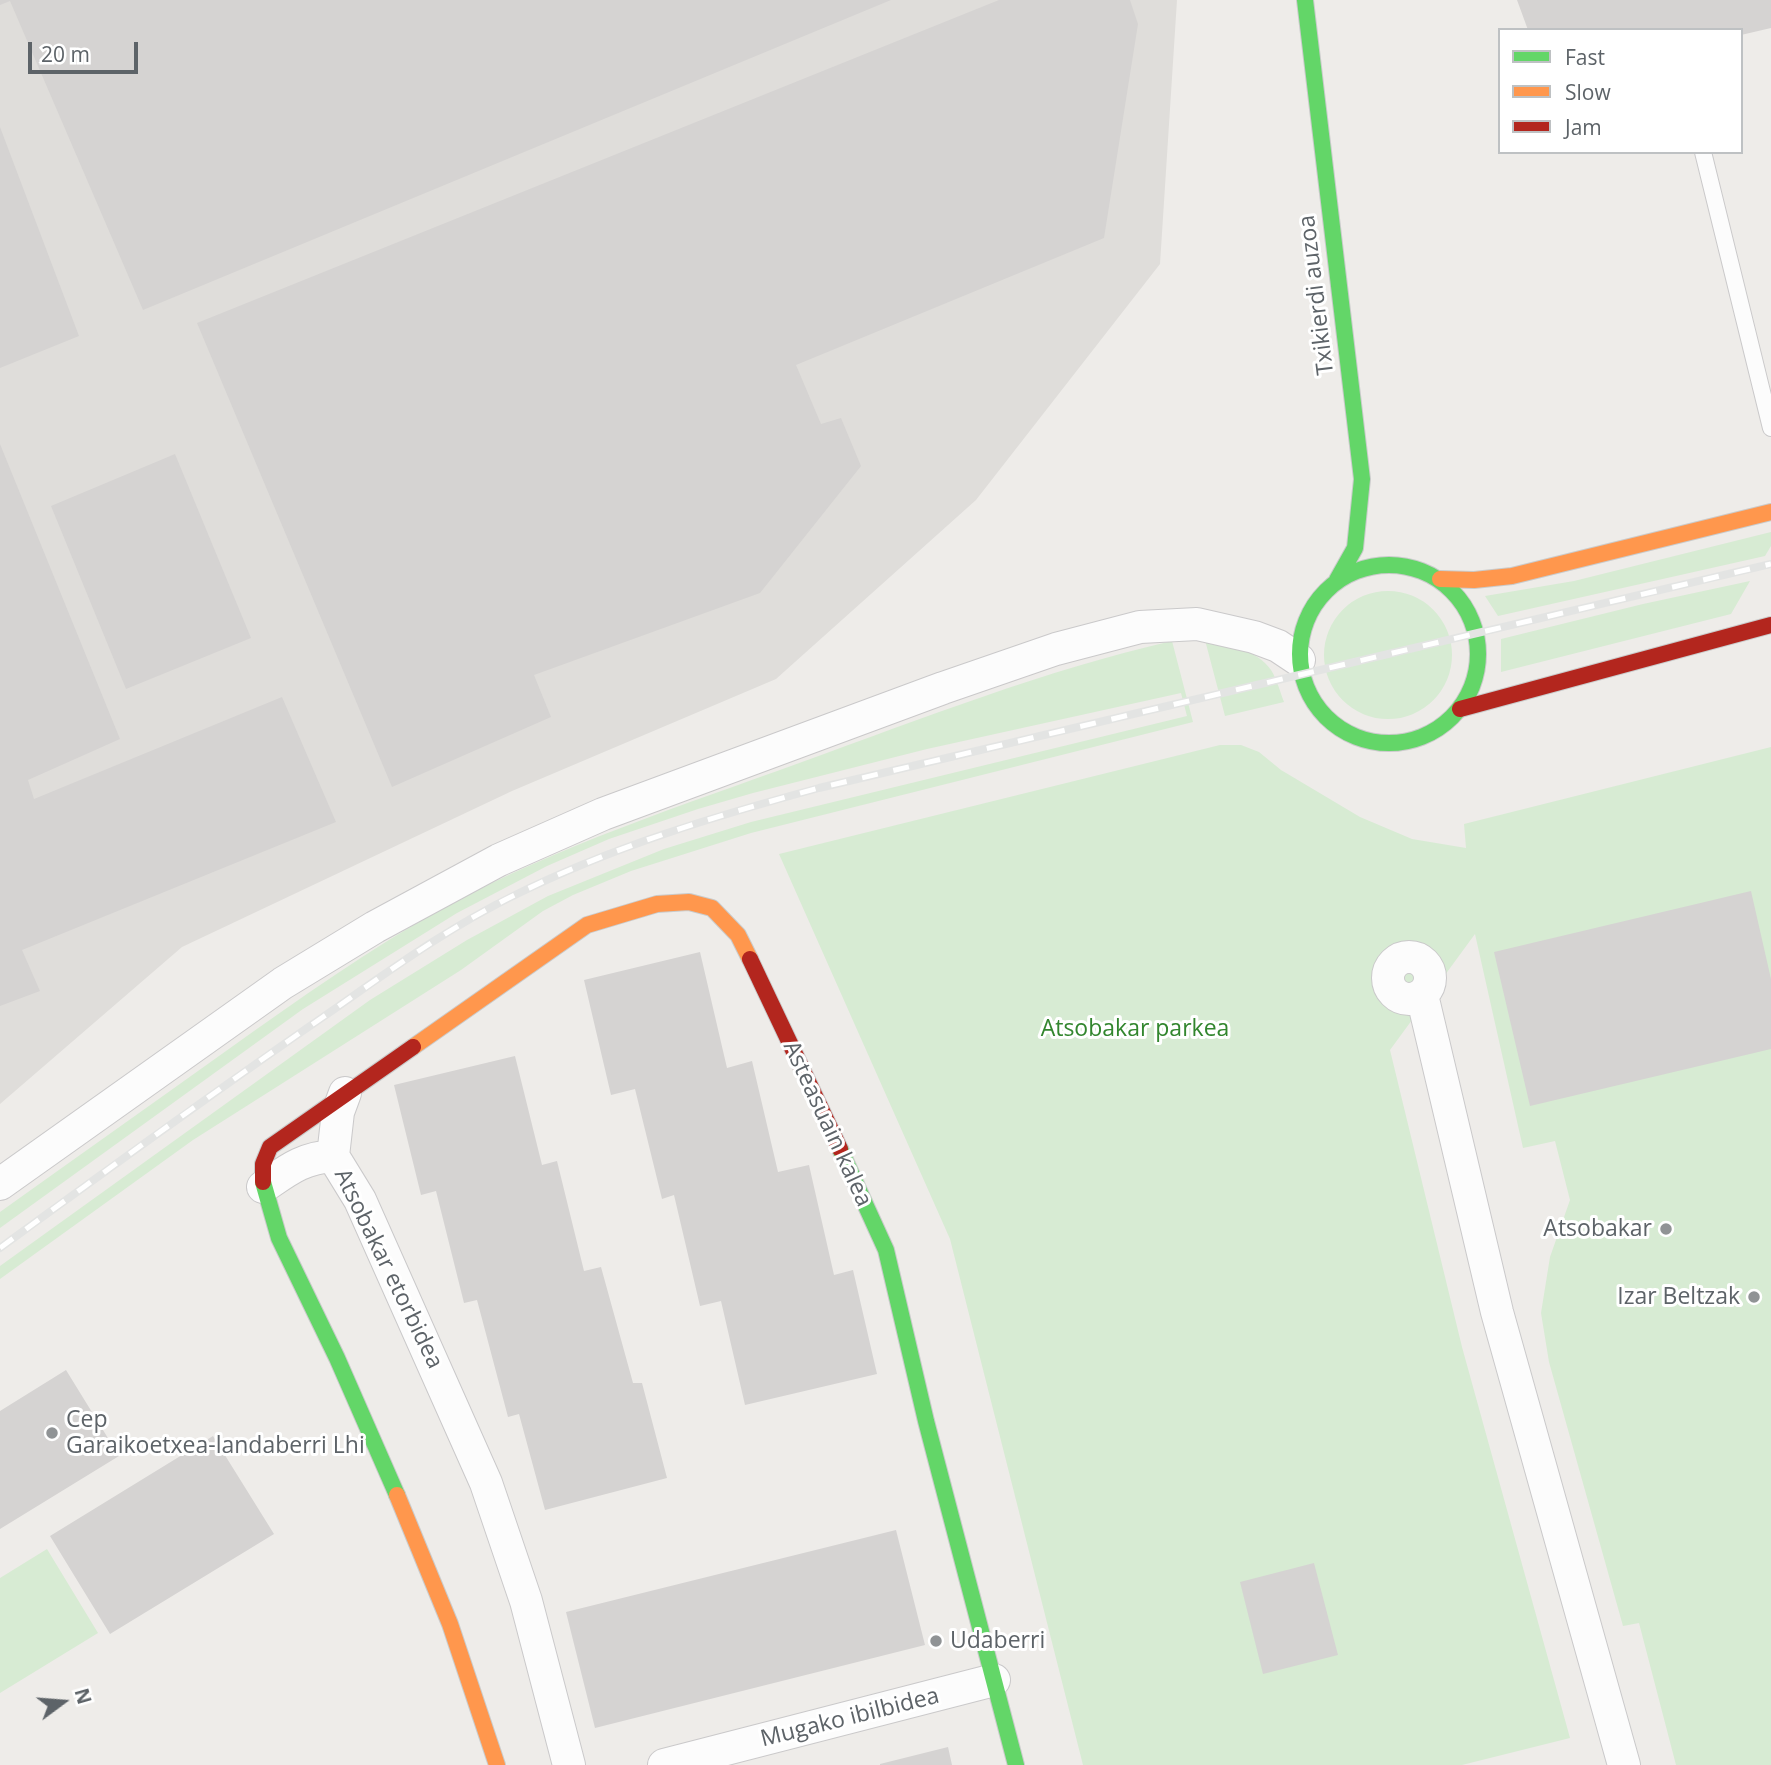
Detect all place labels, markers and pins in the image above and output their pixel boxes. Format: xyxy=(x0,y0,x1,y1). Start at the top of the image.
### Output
place label: Atsobakar xyxy=(1543,1215,1652,1243)
marker: Atsobakar xyxy=(1658,1221,1674,1237)
place label: Izar Beltzak xyxy=(1617,1283,1740,1311)
marker: Izar Beltzak xyxy=(1746,1289,1762,1305)
place label: Cep Garaikoetxea-landaberri Lhi xyxy=(66,1406,365,1460)
marker: Cep Garaikoetxea-landaberri Lhi xyxy=(44,1425,60,1441)
place label: Udaberri xyxy=(950,1627,1045,1655)
marker: Udaberri xyxy=(928,1633,944,1649)

